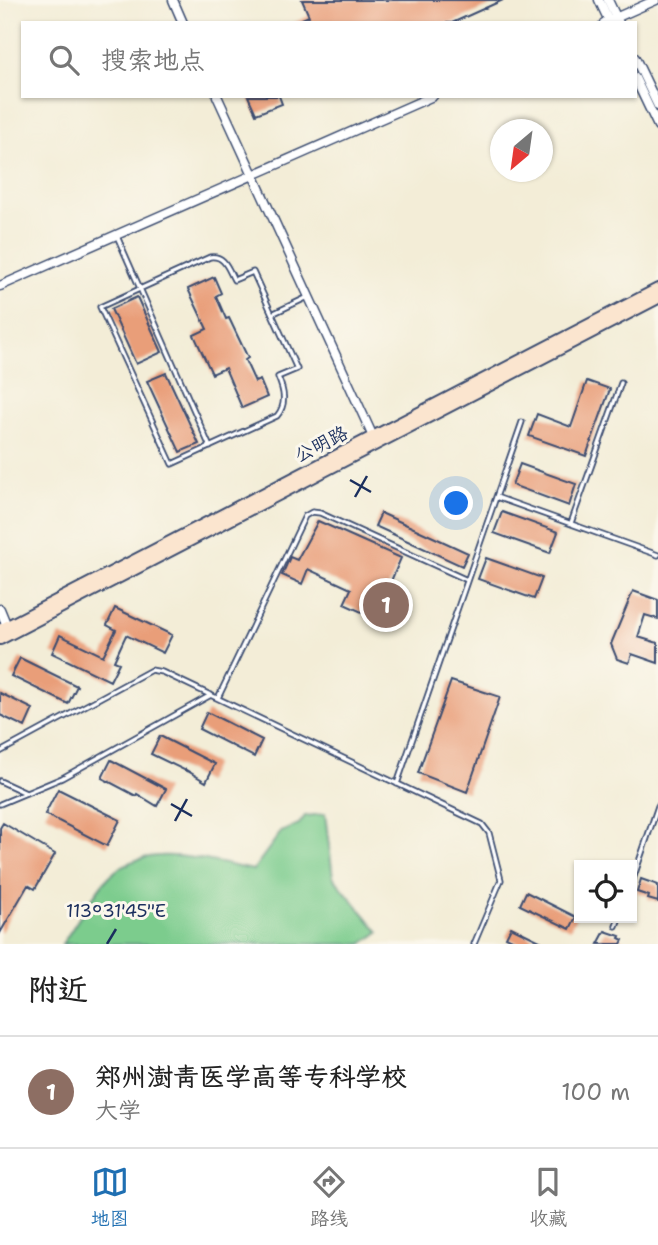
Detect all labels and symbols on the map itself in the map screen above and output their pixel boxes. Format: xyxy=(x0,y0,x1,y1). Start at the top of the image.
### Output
north arrow xyxy=(490,119,553,182)
street label: 公明路 xyxy=(290,420,352,468)
your location xyxy=(439,486,473,520)
pin: 1 xyxy=(363,579,409,631)
text: 113°31'45"E xyxy=(66,899,166,923)

